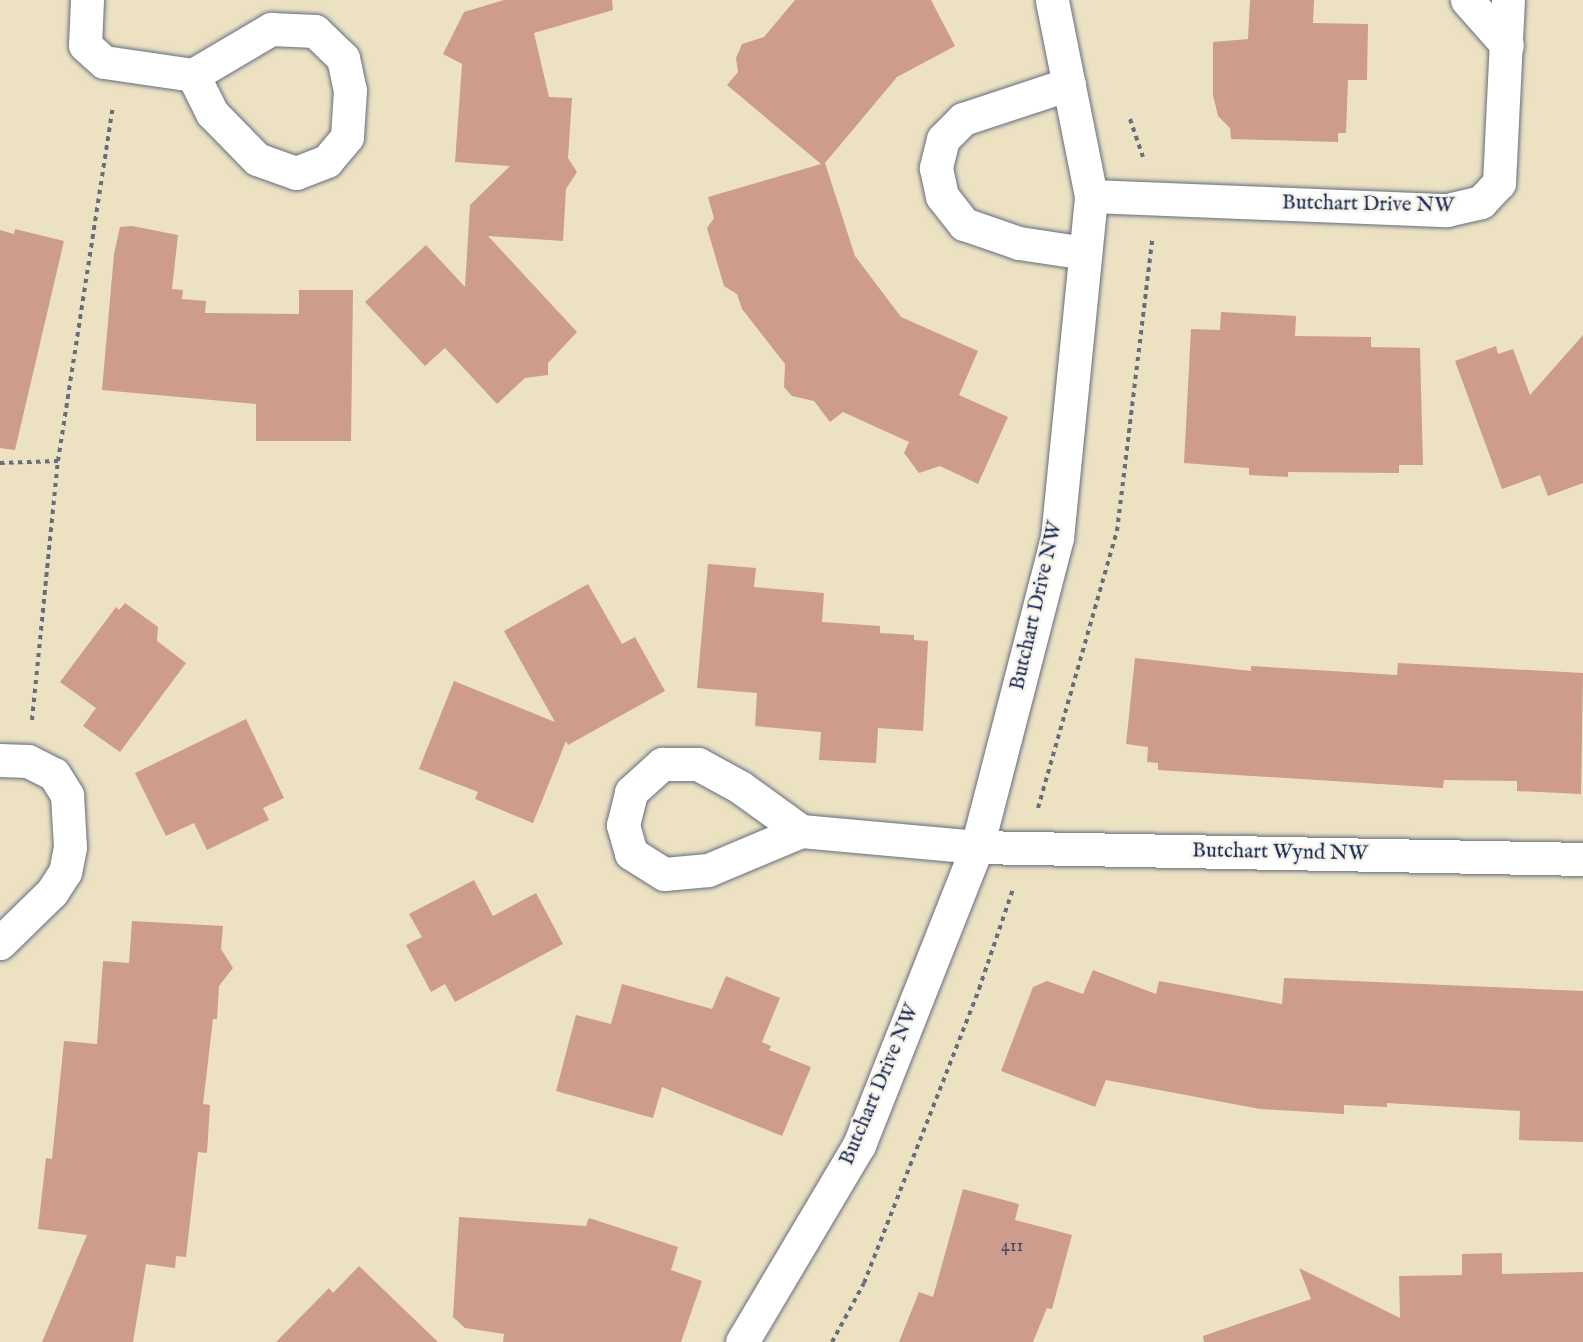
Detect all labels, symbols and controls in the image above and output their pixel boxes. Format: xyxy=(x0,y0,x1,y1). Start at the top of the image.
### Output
street label: Butchart Drive NW xyxy=(1282,191,1454,219)
street label: Butchart Drive NW xyxy=(1005,519,1069,693)
street label: Butchart Wynd NW xyxy=(1192,839,1368,867)
street label: Butchart Drive NW xyxy=(835,1001,925,1169)
house number: 411 xyxy=(1001,1236,1023,1258)

